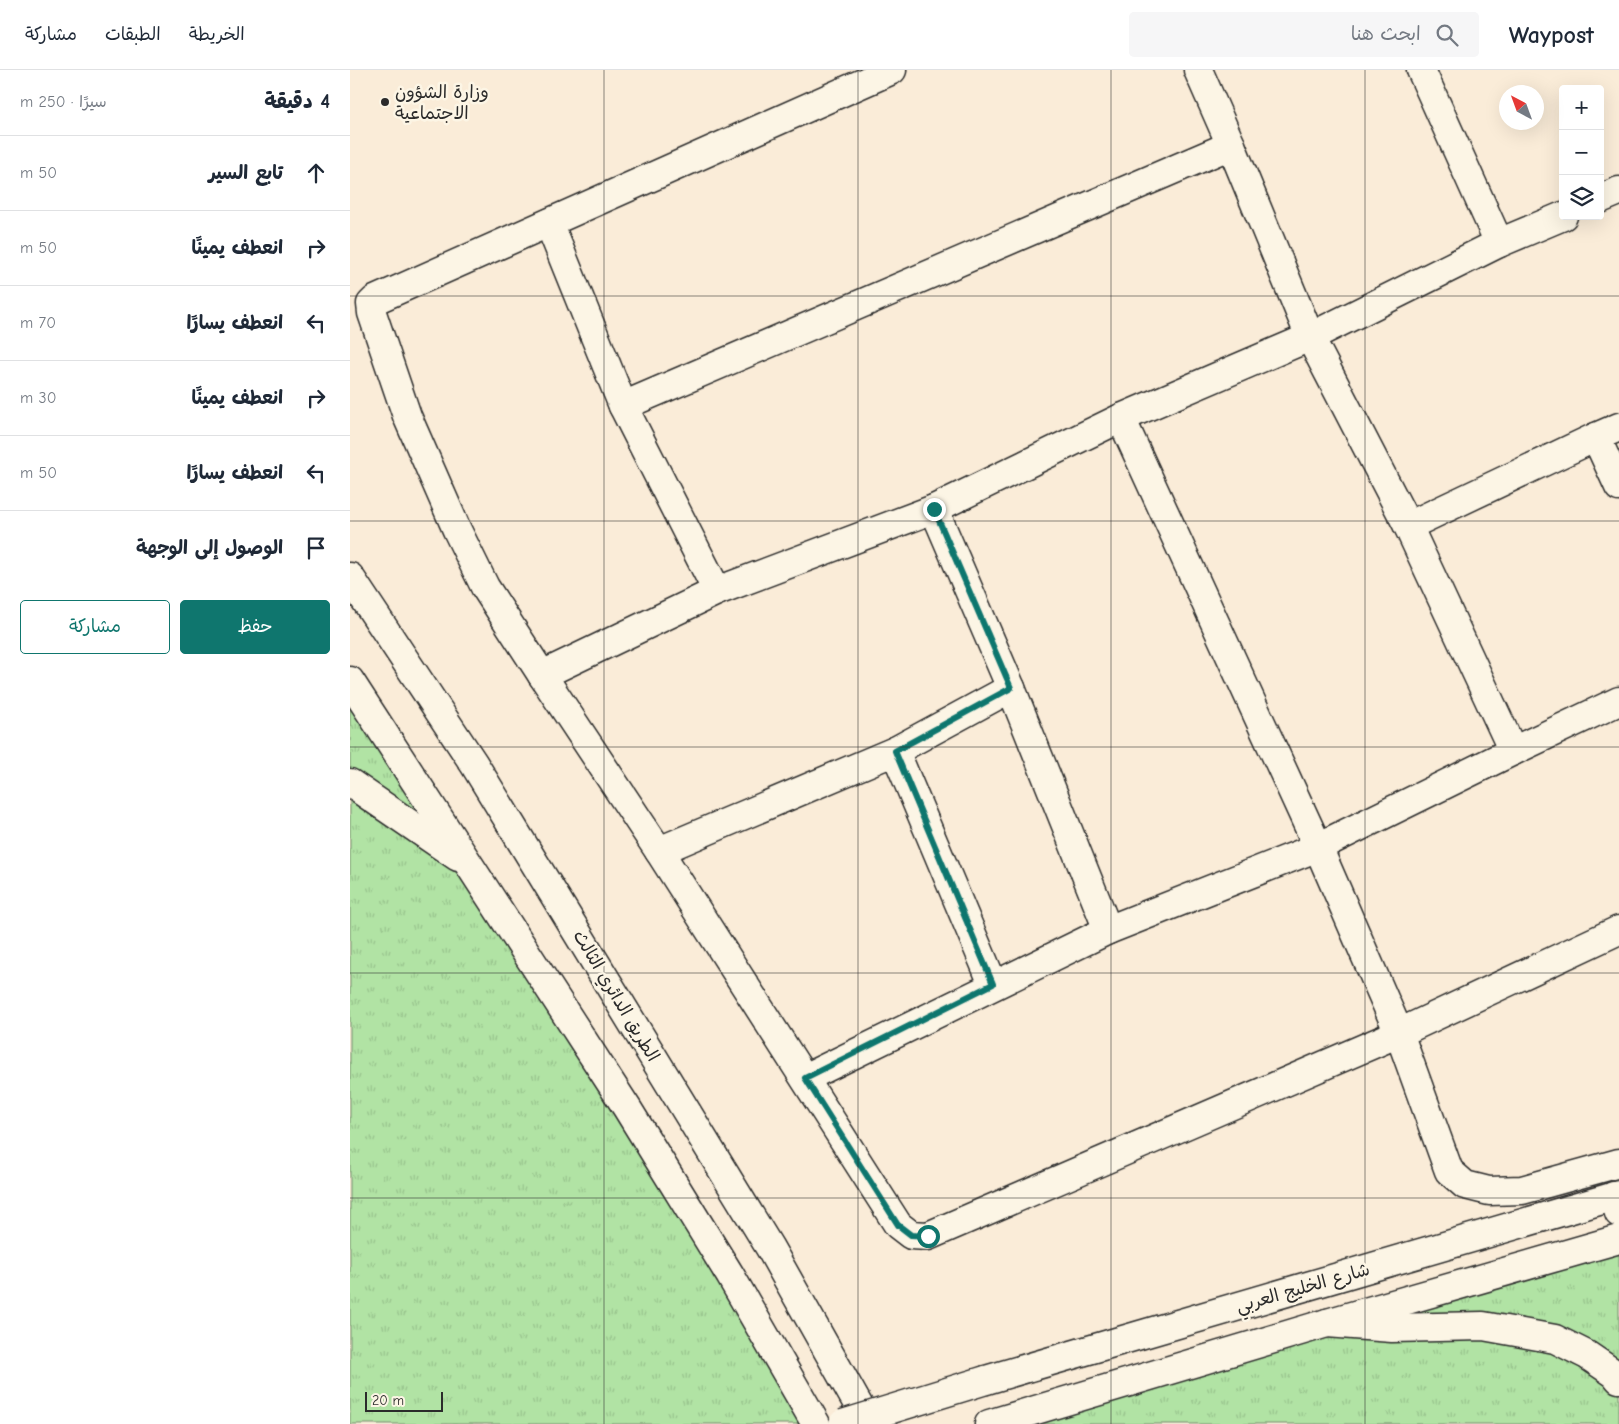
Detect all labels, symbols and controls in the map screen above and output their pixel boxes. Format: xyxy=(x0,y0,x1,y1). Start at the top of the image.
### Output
search box xyxy=(1129,12,1479,57)
icon: search xyxy=(1433,21,1461,49)
text: Waypost xyxy=(1509,21,1594,49)
text: ابحث هنا xyxy=(1351,23,1421,45)
text: مشاركة xyxy=(25,24,77,45)
text: الطبقات xyxy=(105,24,161,45)
text: الخريطة xyxy=(189,24,245,45)
place label: وزارة الشؤون الاجتماعية xyxy=(395,82,489,124)
north arrow xyxy=(1499,85,1544,130)
map controls xyxy=(1559,85,1604,220)
button: + xyxy=(1559,85,1604,130)
text: 4 دقيقة xyxy=(264,89,330,113)
text: سيرًا · 250 m xyxy=(20,93,107,111)
marker: وزارة الشؤون الاجتماعية xyxy=(379,96,391,108)
button: − xyxy=(1559,130,1604,175)
icon: ahead xyxy=(302,159,330,187)
text: تابع السير xyxy=(209,162,283,184)
text: 50 m xyxy=(20,164,57,182)
button: layers xyxy=(1559,175,1604,220)
icon: right xyxy=(302,234,330,262)
text: انعطف يمينًا xyxy=(191,237,283,259)
text: 50 m xyxy=(20,239,57,257)
icon: left xyxy=(302,309,330,337)
text: انعطف يسارًا xyxy=(186,312,283,334)
text: 70 m xyxy=(20,314,56,332)
icon: right xyxy=(302,384,330,412)
text: انعطف يمينًا xyxy=(191,387,283,409)
text: 30 m xyxy=(20,389,56,407)
icon: left xyxy=(302,459,330,487)
text: انعطف يسارًا xyxy=(186,462,283,484)
text: 50 m xyxy=(20,464,57,482)
route end xyxy=(923,498,946,521)
icon: arrive xyxy=(302,534,330,562)
text: الوصول إلى الوجهة xyxy=(136,537,283,559)
button: مشاركة xyxy=(20,600,170,654)
button: حفظ xyxy=(180,600,330,654)
street label: الطريق الدائري الثالث xyxy=(567,927,663,1067)
route start xyxy=(917,1225,940,1248)
street label: شارع الخليج العربي xyxy=(1234,1259,1374,1322)
scale bar xyxy=(365,1389,442,1412)
text: 20 m xyxy=(372,1392,404,1409)

